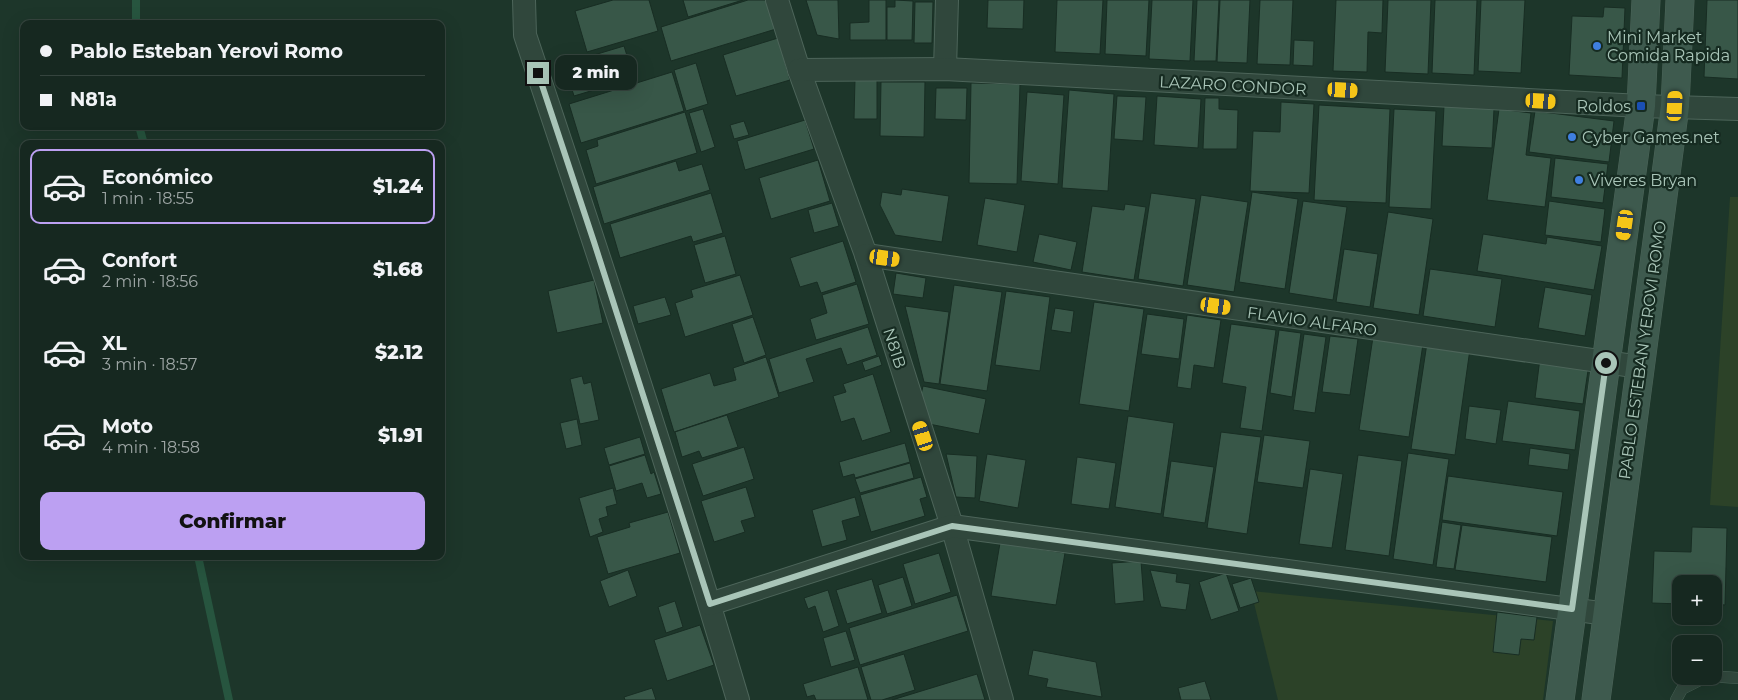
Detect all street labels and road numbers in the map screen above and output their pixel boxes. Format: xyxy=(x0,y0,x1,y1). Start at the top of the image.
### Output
street label: LAZARO CONDOR xyxy=(1159,72,1307,99)
street label: PABLO ESTEBAN YEROVI ROMO xyxy=(1615,220,1670,481)
street label: FLAVIO ALFARO xyxy=(1246,303,1378,340)
street label: N81B xyxy=(879,326,910,371)

